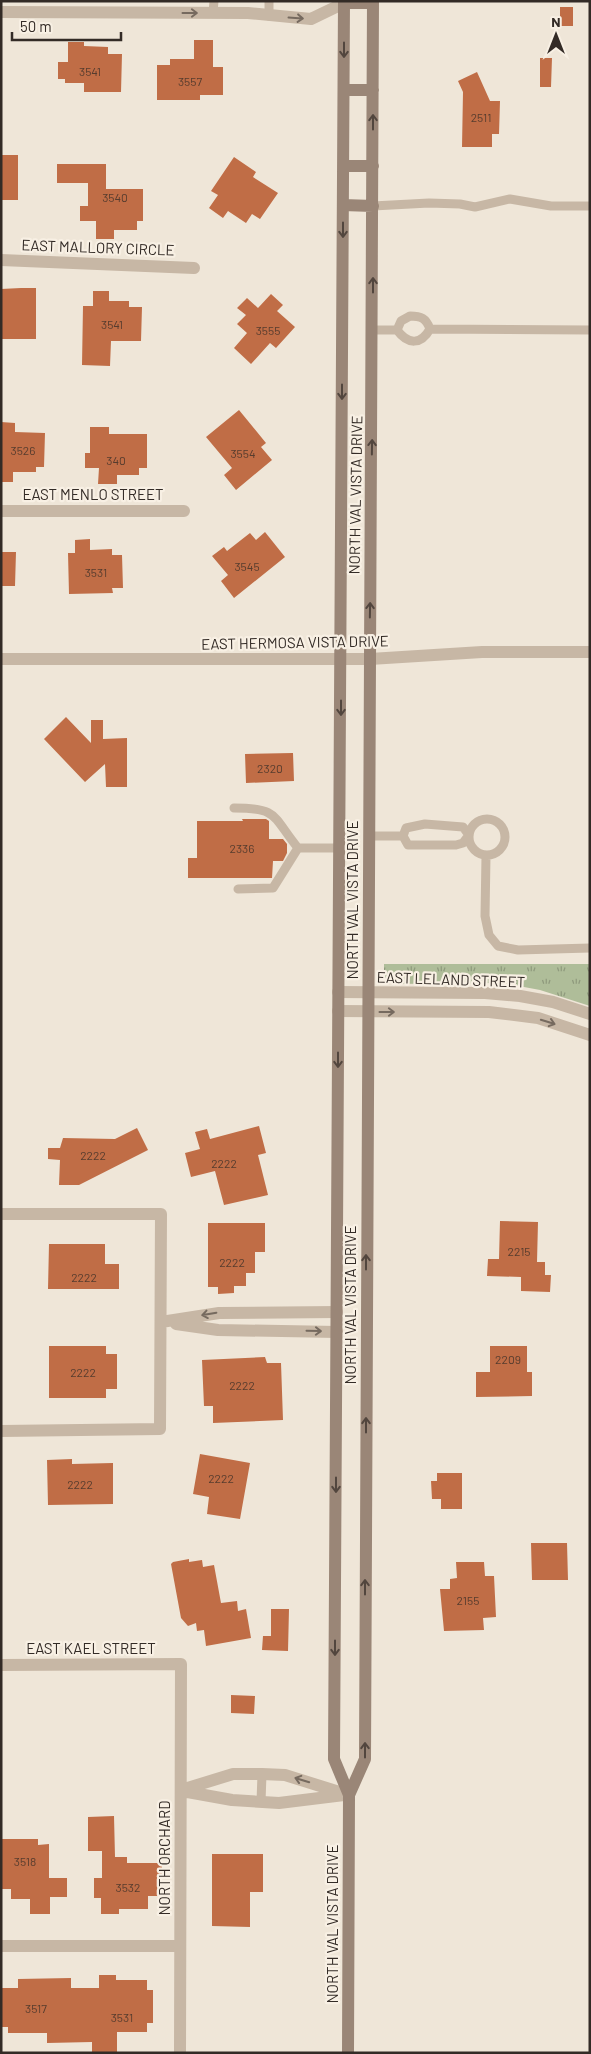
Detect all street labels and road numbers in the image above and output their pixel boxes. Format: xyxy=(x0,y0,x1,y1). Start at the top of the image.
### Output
street label: EAST MALLORY CIRCLE xyxy=(21,235,175,259)
street label: NORTH VAL VISTA DRIVE xyxy=(345,415,365,575)
street label: EAST MENLO STREET xyxy=(22,485,164,503)
street label: EAST HERMOSA VISTA DRIVE xyxy=(201,631,389,653)
street label: NORTH VAL VISTA DRIVE xyxy=(343,820,361,980)
street label: EAST LELAND STREET xyxy=(376,967,526,991)
street label: NORTH VAL VISTA DRIVE xyxy=(341,1225,359,1385)
street label: EAST KAEL STREET xyxy=(26,1639,156,1657)
street label: NORTH ORCHARD xyxy=(155,1800,173,1916)
street label: NORTH VAL VISTA DRIVE xyxy=(323,1844,341,2004)

